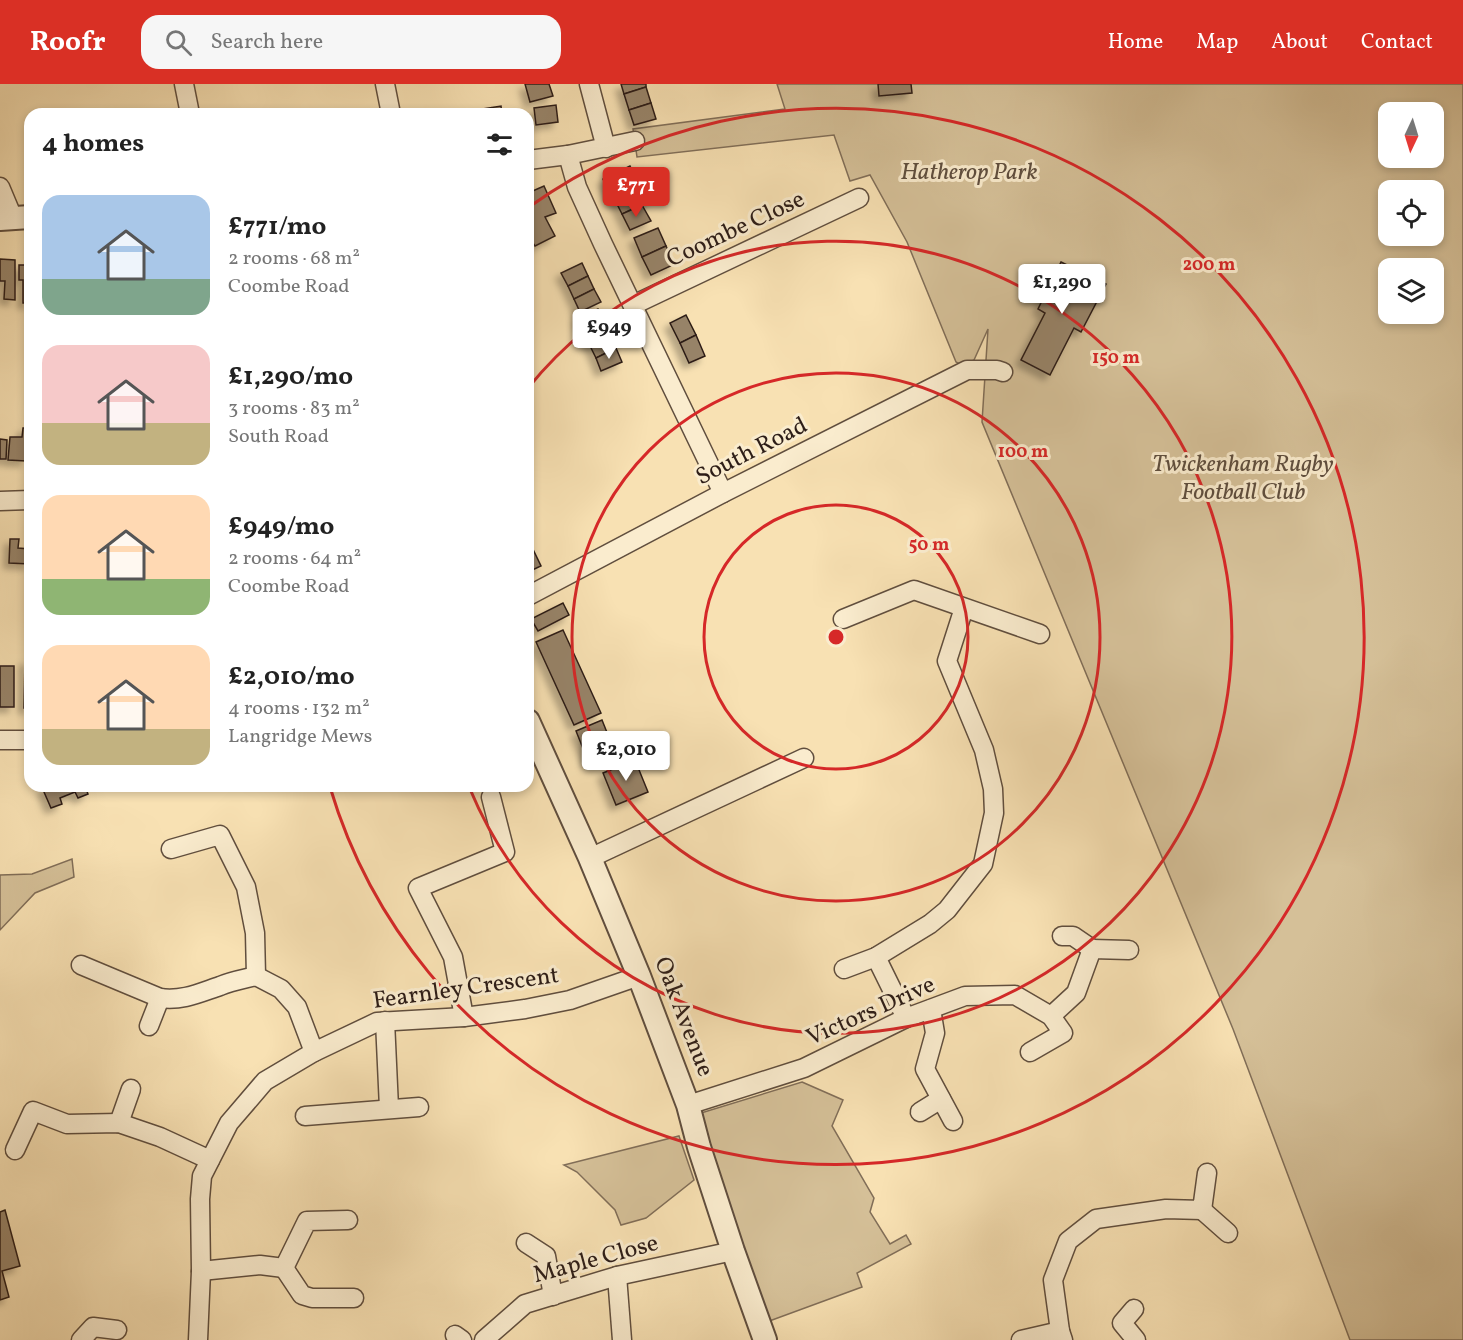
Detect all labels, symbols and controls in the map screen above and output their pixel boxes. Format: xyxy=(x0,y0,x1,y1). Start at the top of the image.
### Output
search box xyxy=(141,15,561,69)
text: Roofr xyxy=(30,23,105,62)
icon: search xyxy=(162,26,195,59)
text: Search here xyxy=(210,27,323,58)
text: Home xyxy=(1108,28,1163,57)
text: Map xyxy=(1196,28,1238,57)
text: About xyxy=(1271,28,1328,57)
text: Contact xyxy=(1361,28,1433,57)
north arrow xyxy=(1378,102,1444,168)
map controls xyxy=(1378,102,1444,324)
text: 4 homes xyxy=(42,126,144,162)
icon: filters xyxy=(483,128,516,161)
park label: Hatherop Park xyxy=(900,156,1038,190)
pin: £771 xyxy=(600,167,672,218)
text: £771 xyxy=(617,172,655,200)
button: locate xyxy=(1378,180,1444,246)
street label: Coombe Close xyxy=(661,183,811,277)
text: £771/mo xyxy=(228,209,326,245)
icon: home xyxy=(90,219,162,291)
text: 2 rooms · 68 m² xyxy=(228,245,360,273)
text: 200 m xyxy=(1183,253,1235,278)
button: layers xyxy=(1378,258,1444,324)
pin: £1,290 xyxy=(1013,264,1111,315)
text: £1,290 xyxy=(1032,269,1092,297)
text: Coombe Road xyxy=(228,273,350,301)
pin: £949 xyxy=(573,309,645,360)
text: £949 xyxy=(587,314,631,342)
text: 150 m xyxy=(1092,346,1140,371)
text: £1,290/mo xyxy=(228,359,353,395)
icon: home xyxy=(90,369,162,441)
text: 3 rooms · 83 m² xyxy=(228,395,360,423)
street label: South Road xyxy=(690,409,814,495)
text: South Road xyxy=(228,423,329,451)
text: 100 m xyxy=(998,440,1048,465)
park label: Twickenham Rugby Football Club xyxy=(1152,448,1334,510)
text: £949/mo xyxy=(228,509,334,545)
icon: home xyxy=(90,519,162,591)
text: 50 m xyxy=(909,533,949,558)
text: 2 rooms · 64 m² xyxy=(228,545,361,573)
text: Coombe Road xyxy=(228,573,350,601)
centre of rings xyxy=(826,627,846,647)
text: £2,010/mo xyxy=(228,659,355,695)
icon: home xyxy=(90,669,162,741)
text: 4 rooms · 132 m² xyxy=(228,695,370,723)
text: Langridge Mews xyxy=(228,723,372,751)
pin: £2,010 xyxy=(577,731,675,782)
text: £2,010 xyxy=(596,736,656,764)
street label: Oak Avenue xyxy=(645,952,721,1082)
street label: Fearnley Crescent xyxy=(371,959,561,1019)
street label: Victors Drive xyxy=(801,968,941,1056)
street label: Maple Close xyxy=(530,1227,662,1293)

